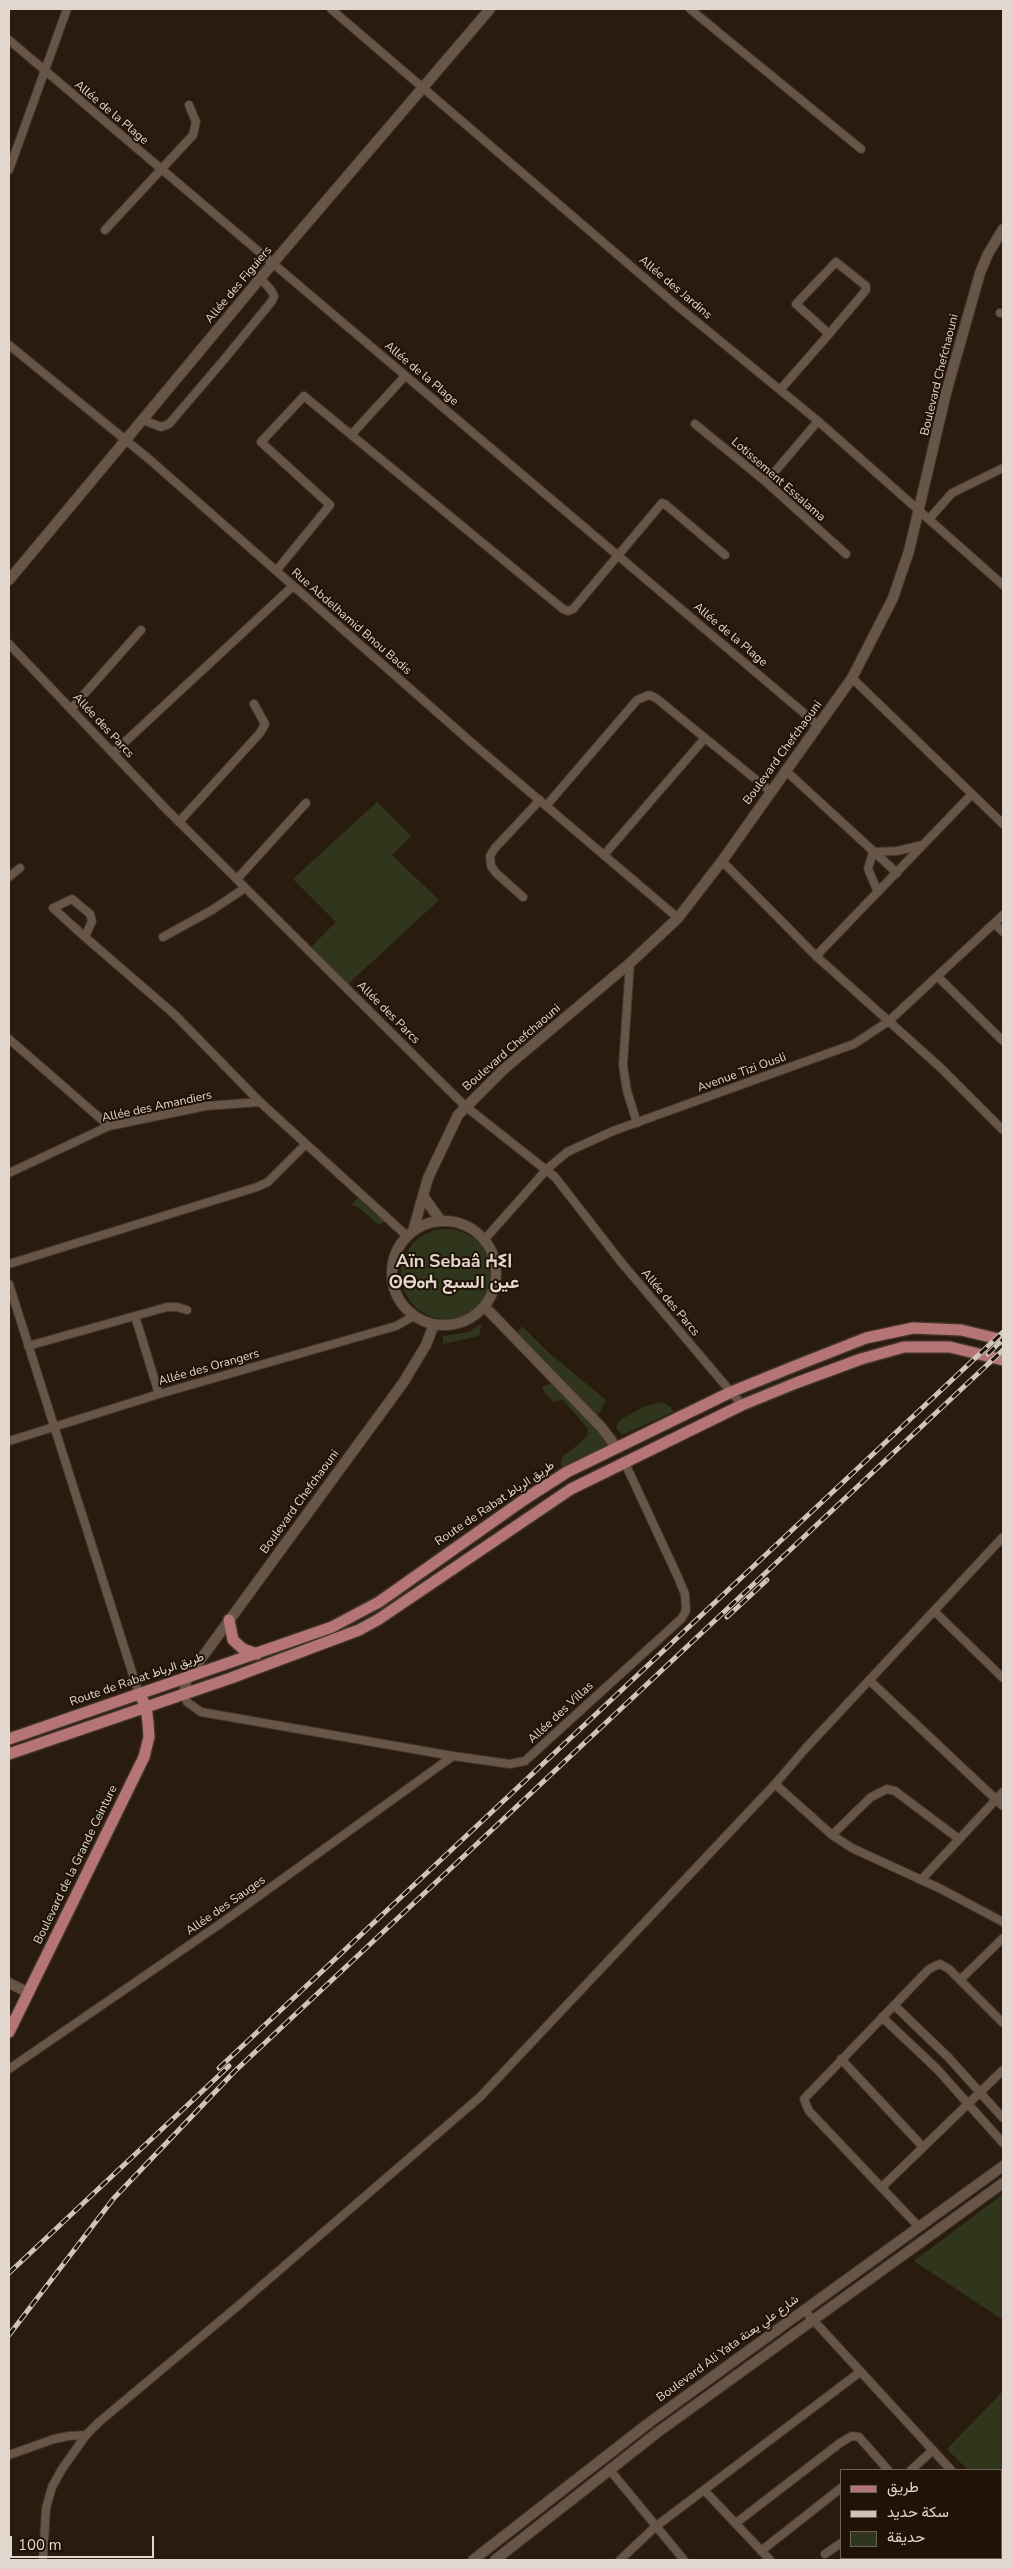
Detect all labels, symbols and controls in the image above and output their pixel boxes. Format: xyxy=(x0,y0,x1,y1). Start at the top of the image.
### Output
street label: Allée de la Plage xyxy=(71,78,151,148)
street label: Allée des Figuiers xyxy=(203,244,275,326)
street label: Allée des Jardins xyxy=(636,253,714,323)
street label: Boulevard Chefchaouni xyxy=(918,313,962,437)
street label: Allée de la Plage xyxy=(381,339,461,409)
street label: Lotissement Essalama xyxy=(728,435,828,525)
street label: Rue Abdelhamid Bnou Badis xyxy=(288,566,414,678)
street label: Allée de la Plage xyxy=(690,600,770,670)
street label: Allée des Parcs xyxy=(69,691,137,761)
street label: Boulevard Chefchaouni xyxy=(740,698,826,808)
street label: Allée des Parcs xyxy=(354,979,422,1047)
street label: Boulevard Chefchaouni xyxy=(460,1002,564,1094)
street label: Avenue Tizi Ousli xyxy=(696,1050,788,1096)
street label: Allée des Amandiers xyxy=(101,1088,213,1126)
district label: Aïn Sebaâ ⵄⵉⵏ ⵙⴱⴰⵄ عين السبع xyxy=(389,1252,519,1294)
street label: Allée des Parcs xyxy=(638,1267,702,1339)
street label: Allée des Orangers xyxy=(157,1347,261,1389)
street label: Boulevard Chefchaouni xyxy=(257,1447,343,1557)
street label: Route de Rabat طريق الرباط xyxy=(433,1459,557,1549)
street label: Route de Rabat طريق الرباط xyxy=(68,1650,206,1710)
street label: Allée des Villas xyxy=(525,1679,597,1747)
street label: Boulevard de la Grande Ceinture xyxy=(31,1783,121,1947)
street label: Allée des Sauges xyxy=(184,1873,268,1939)
street label: Boulevard Ali Yata شارع علي يعتة xyxy=(654,2293,802,2405)
legend xyxy=(840,2469,1002,2559)
text: طريق xyxy=(887,2477,919,2497)
text: سكة حديد xyxy=(887,2502,949,2522)
scale bar xyxy=(12,2526,156,2558)
text: حديقة xyxy=(887,2527,925,2547)
text: 100 m xyxy=(18,2535,62,2555)

